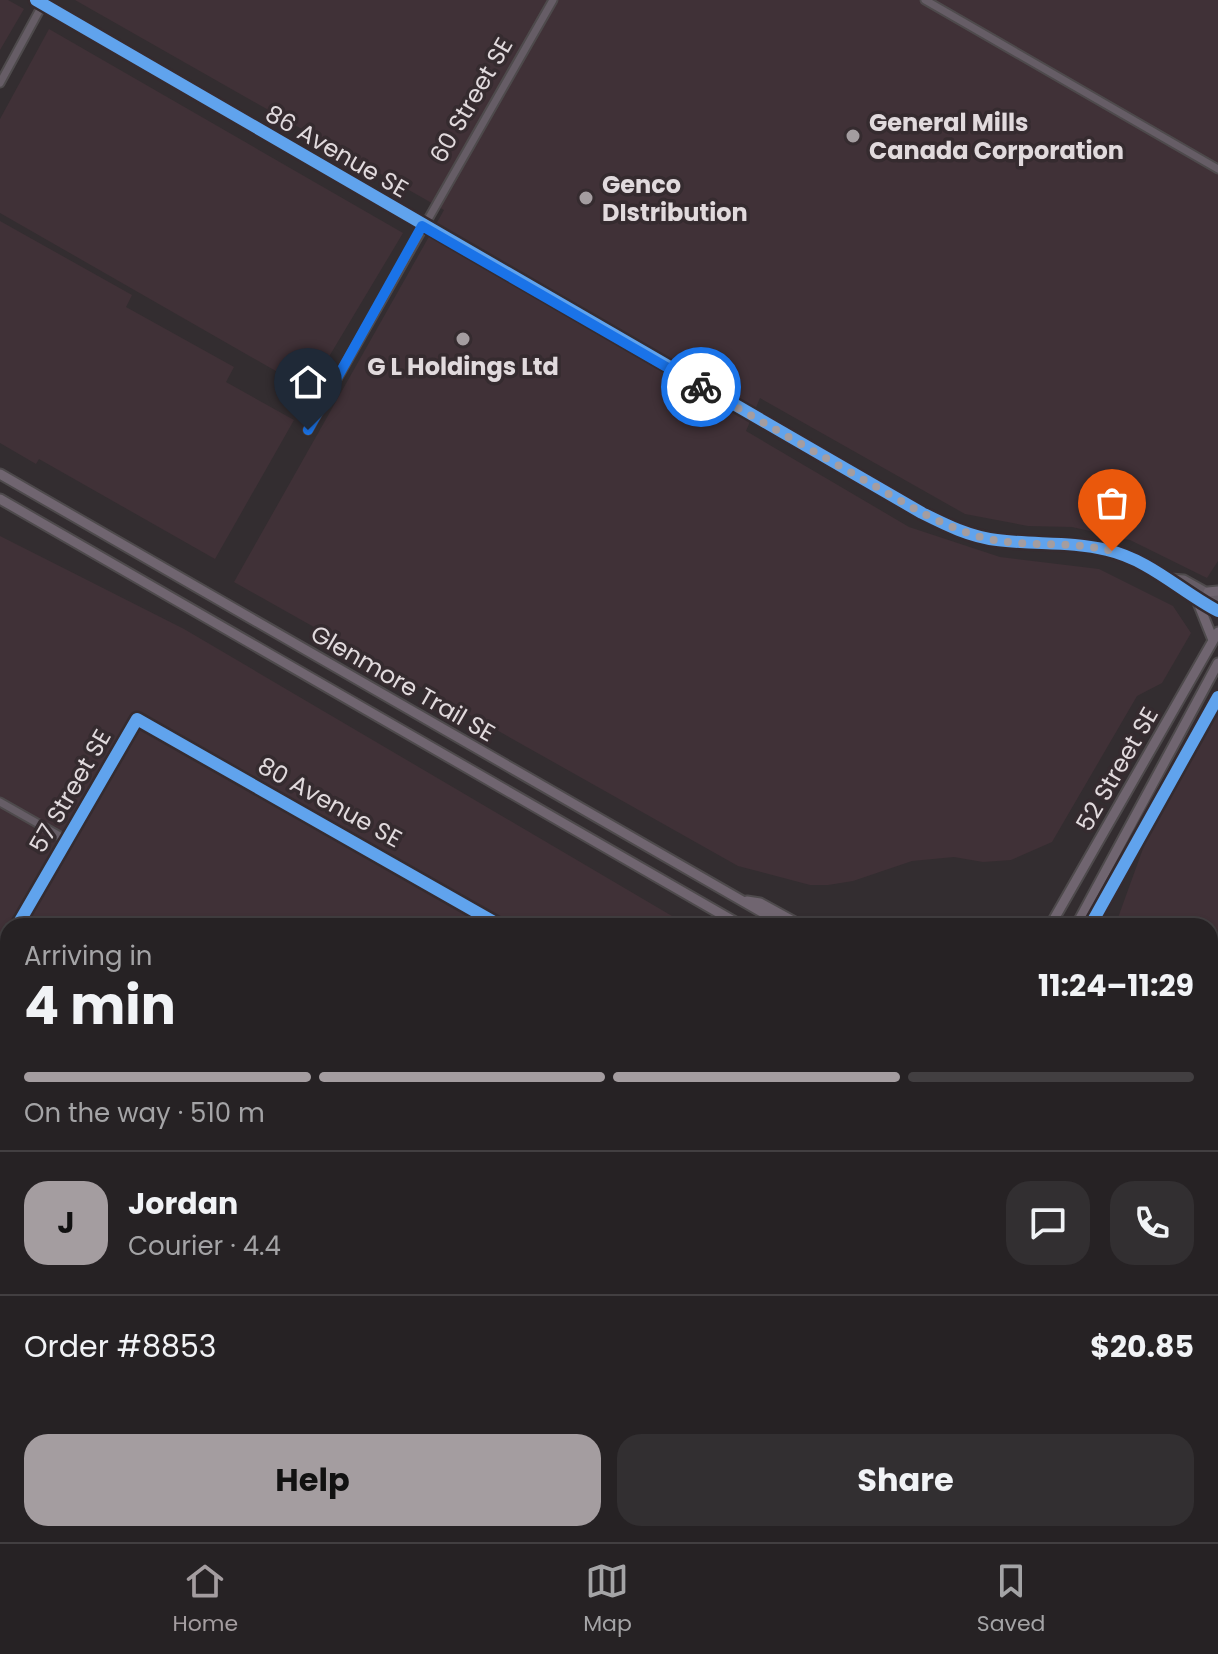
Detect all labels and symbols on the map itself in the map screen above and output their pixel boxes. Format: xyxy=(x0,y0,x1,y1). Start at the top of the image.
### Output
street label: 60 Street SE xyxy=(422,31,520,169)
street label: 86 Avenue SE xyxy=(260,97,414,205)
place label: General Mills Canada Corporation xyxy=(869,106,1124,167)
marker: General Mills Canada Corporation xyxy=(844,127,862,145)
place label: Genco DIstribution xyxy=(602,168,748,229)
marker: Genco DIstribution xyxy=(577,189,595,207)
marker: G L Holdings Ltd xyxy=(454,330,472,348)
courier xyxy=(661,347,741,427)
pin xyxy=(274,348,342,430)
place label: G L Holdings Ltd xyxy=(367,350,559,383)
pin xyxy=(1078,469,1146,551)
street label: Glenmore Trail SE xyxy=(305,617,501,749)
street label: 52 Street SE xyxy=(1068,701,1166,837)
street label: 57 Street SE xyxy=(21,723,119,859)
street label: 80 Avenue SE xyxy=(252,749,408,855)

